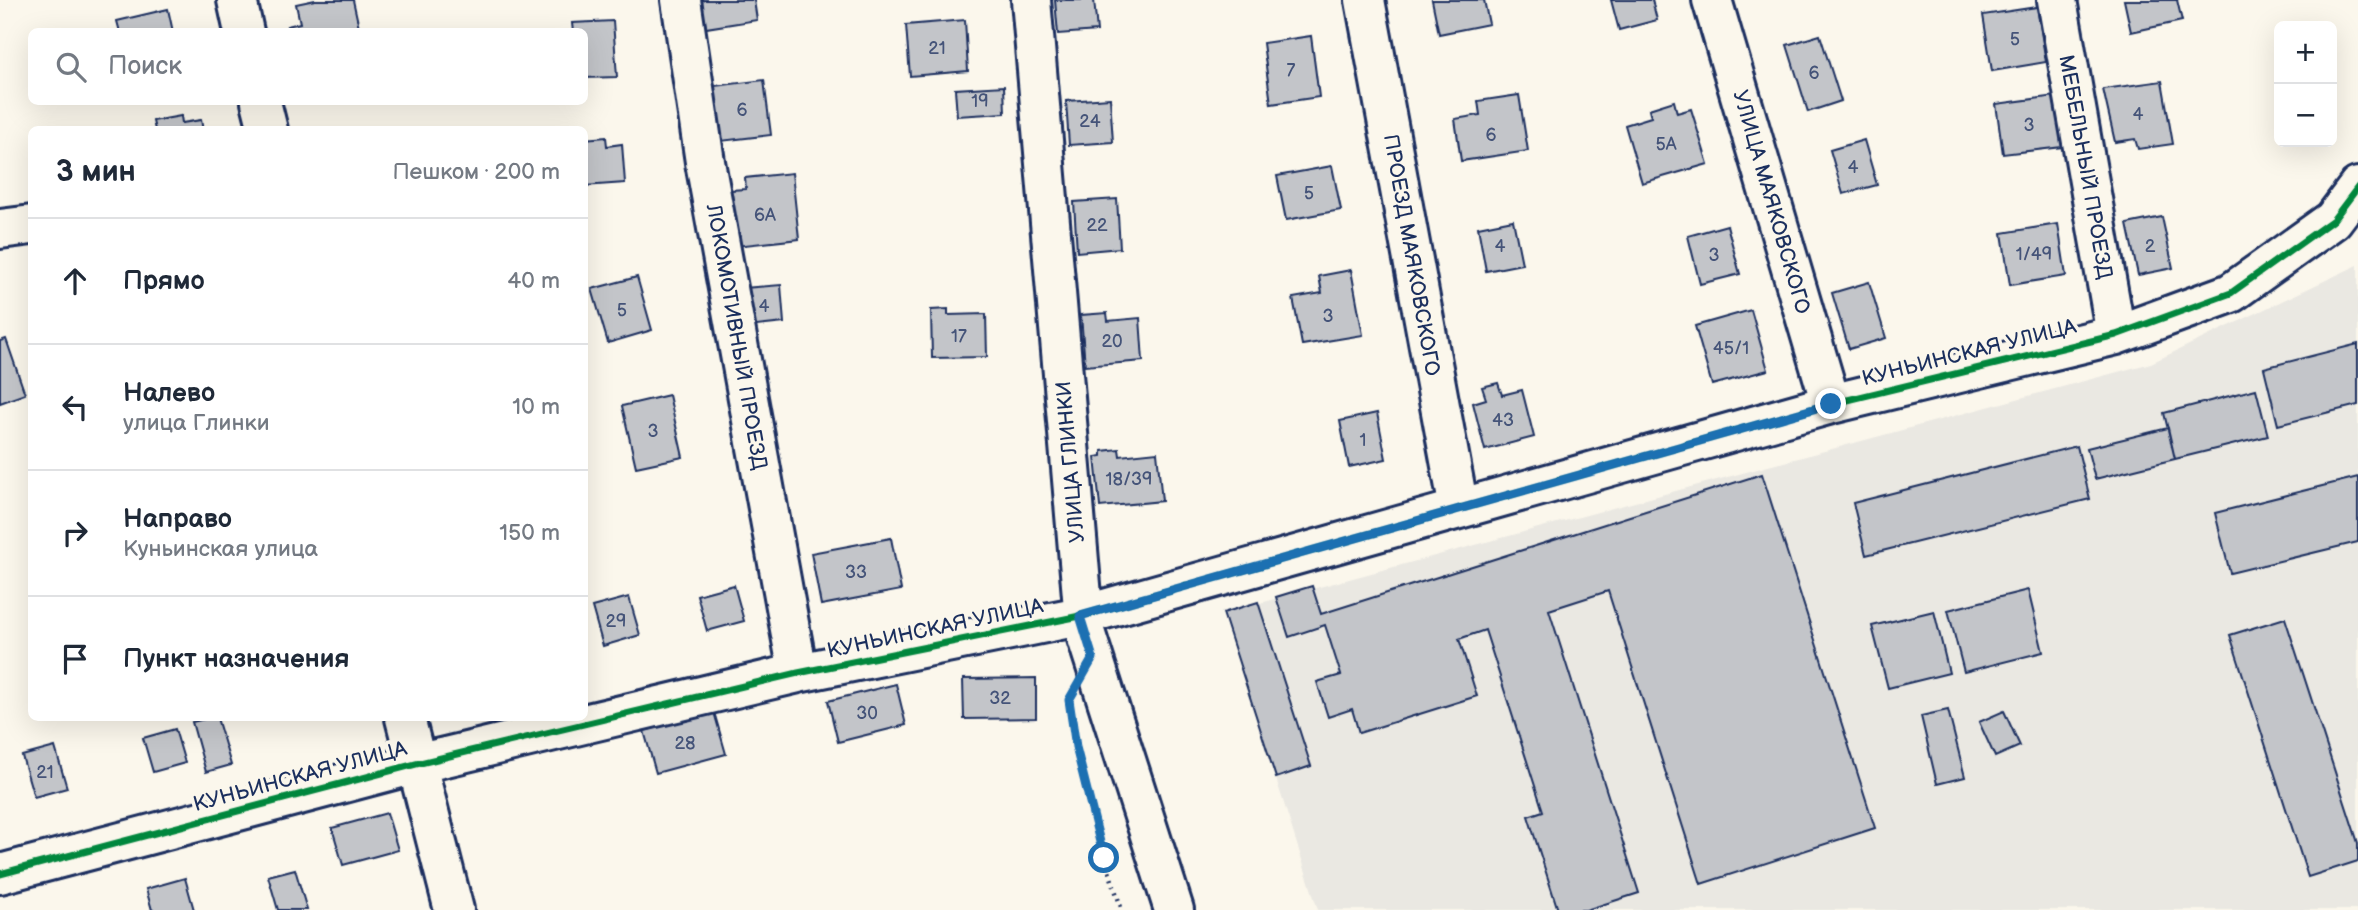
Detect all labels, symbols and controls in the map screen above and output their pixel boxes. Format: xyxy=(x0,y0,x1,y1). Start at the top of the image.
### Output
map controls xyxy=(2274,21,2337,147)
button: + xyxy=(2274,21,2337,84)
search box xyxy=(28,28,588,105)
house number: 5 xyxy=(2010,29,2020,50)
house number: 21 xyxy=(928,38,946,59)
icon: search xyxy=(52,48,90,86)
text: Поиск xyxy=(108,51,182,82)
street label: МЕБЕЛЬНЫЙ ПРОЕЗД xyxy=(2053,53,2118,281)
house number: 7 xyxy=(1287,60,1296,81)
house number: 6 xyxy=(1809,63,1820,84)
button: − xyxy=(2274,84,2337,147)
street label: УЛИЦА МАЯКОВСКОГО xyxy=(1728,87,1815,317)
house number: 19 xyxy=(971,91,989,112)
house number: 6 xyxy=(737,100,748,121)
house number: 4 xyxy=(2133,104,2144,125)
house number: 24 xyxy=(1079,111,1101,132)
house number: 3 xyxy=(2023,115,2035,136)
house number: 6 xyxy=(1486,125,1497,146)
street label: ПРОЕЗД МАЯКОВСКОГО xyxy=(1378,132,1445,378)
house number: 5А xyxy=(1655,134,1677,155)
text: 3 мин xyxy=(56,154,136,190)
house number: 4 xyxy=(1848,157,1859,178)
text: Пешком · 200 m xyxy=(392,158,560,186)
house number: 5 xyxy=(1304,183,1314,204)
street label: ЛОКОМОТИВНЫЙ ПРОЕЗД xyxy=(701,201,772,472)
house number: 6А xyxy=(754,205,776,226)
house number: 22 xyxy=(1086,215,1108,236)
house number: 4 xyxy=(1495,236,1506,257)
house number: 2 xyxy=(2145,236,2156,257)
house number: 1/49 xyxy=(2016,244,2052,265)
house number: 3 xyxy=(1708,245,1720,266)
icon: ahead xyxy=(56,262,94,300)
text: Прямо xyxy=(123,266,205,297)
text: 40 m xyxy=(507,267,560,295)
house number: 4 xyxy=(759,296,770,317)
house number: 5 xyxy=(617,300,627,321)
house number: 3 xyxy=(1322,306,1334,327)
street label: КУНЬИНСКАЯ УЛИЦА xyxy=(1859,314,2079,391)
house number: 17 xyxy=(951,326,967,347)
house number: 20 xyxy=(1101,331,1123,352)
house number: 45/1 xyxy=(1713,338,1749,359)
text: Налево xyxy=(123,378,215,409)
street label: УЛИЦА ГЛИНКИ xyxy=(1051,380,1090,544)
icon: left xyxy=(56,388,94,426)
route end xyxy=(1815,388,1846,419)
text: 10 m xyxy=(512,393,560,421)
text: улица Глинки xyxy=(123,409,270,437)
house number: 43 xyxy=(1492,410,1514,431)
house number: 3 xyxy=(647,421,659,442)
house number: 1 xyxy=(1360,430,1366,451)
house number: 18/39 xyxy=(1105,469,1153,490)
text: Направо xyxy=(123,504,232,535)
icon: right xyxy=(56,514,94,552)
text: 150 m xyxy=(499,519,560,547)
text: Куньинская улица xyxy=(123,535,318,563)
house number: 33 xyxy=(845,562,867,583)
street label: КУНЬИНСКАЯ УЛИЦА xyxy=(825,593,1046,664)
house number: 29 xyxy=(605,611,627,632)
icon: arrive xyxy=(56,640,94,678)
text: Пункт назначения xyxy=(123,644,349,675)
house number: 32 xyxy=(989,688,1011,709)
house number: 30 xyxy=(856,703,878,724)
house number: 28 xyxy=(674,733,696,754)
street label: КУНЬИНСКАЯ УЛИЦА xyxy=(191,736,410,817)
house number: 21 xyxy=(36,762,54,783)
route start xyxy=(1088,842,1119,873)

